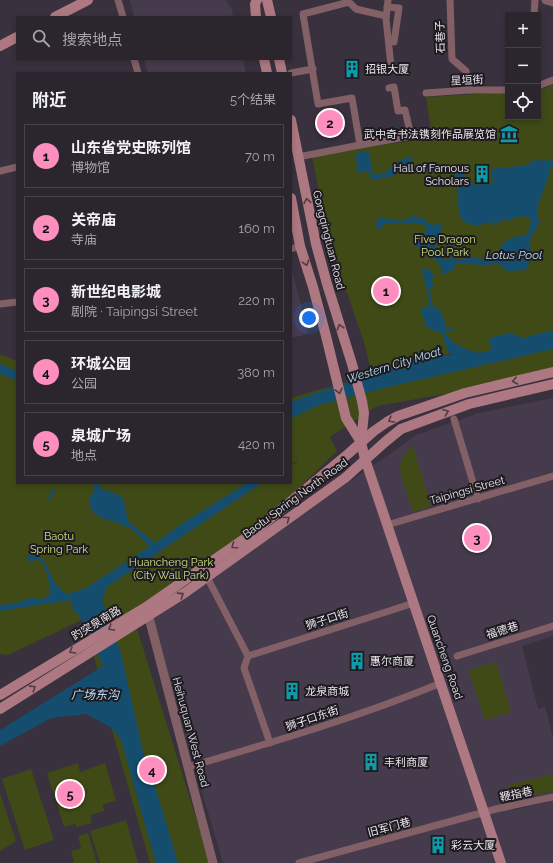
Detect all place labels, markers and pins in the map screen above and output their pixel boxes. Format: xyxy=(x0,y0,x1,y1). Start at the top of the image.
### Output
building icon: 招银大厦 xyxy=(342,59,362,79)
place label: 招银大厦 xyxy=(365,63,409,76)
pin: 2 xyxy=(317,108,343,138)
museum icon: 武中奇书法镌刻作品展览馆 xyxy=(499,124,519,144)
place label: 武中奇书法镌刻作品展览馆 xyxy=(364,128,496,141)
place label: Hall of Famous Scholars xyxy=(394,162,469,188)
building icon: Hall of Famous Scholars xyxy=(472,164,492,184)
pin: 1 xyxy=(373,276,399,306)
pin: 3 xyxy=(464,523,490,553)
building icon: 惠尔商厦 xyxy=(347,651,367,671)
place label: 惠尔商厦 xyxy=(370,655,414,668)
building icon: 龙泉商城 xyxy=(282,681,302,701)
place label: 龙泉商城 xyxy=(305,685,349,698)
building icon: 丰利商厦 xyxy=(361,752,381,772)
pin: 4 xyxy=(139,755,165,785)
place label: 丰利商厦 xyxy=(384,756,428,769)
pin: 5 xyxy=(57,779,83,809)
building icon: 彩云大厦 xyxy=(428,835,448,855)
place label: 彩云大厦 xyxy=(451,839,495,852)

